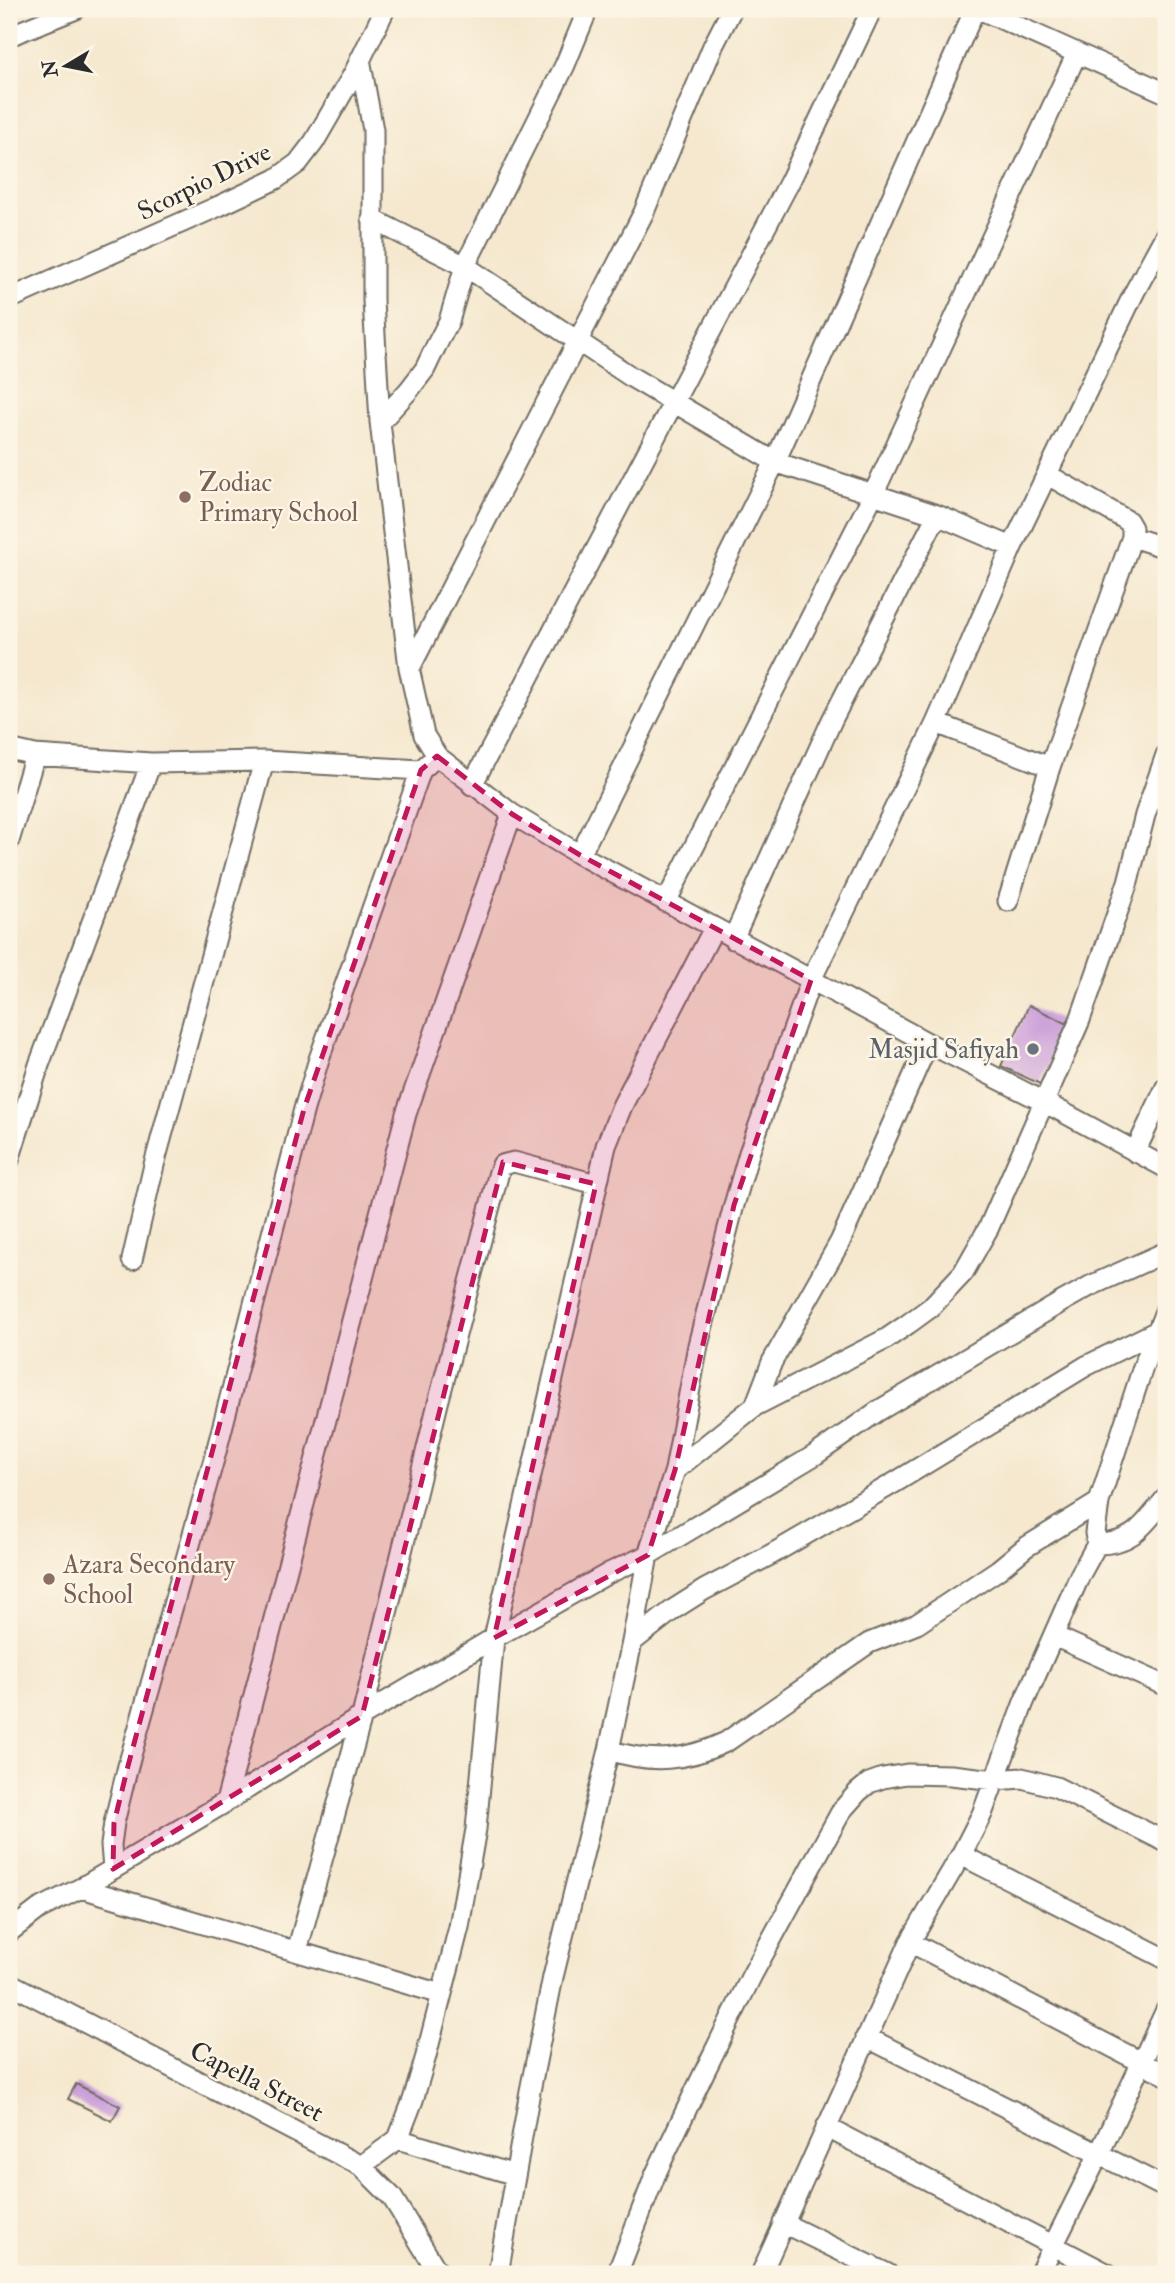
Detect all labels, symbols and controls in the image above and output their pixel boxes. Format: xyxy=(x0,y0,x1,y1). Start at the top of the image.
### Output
north arrow xyxy=(32,32,102,102)
text: N xyxy=(37,57,64,80)
street label: Scorpio Drive xyxy=(133,136,277,229)
place label: Zodiac Primary School xyxy=(199,467,359,529)
marker: Zodiac Primary School xyxy=(177,489,193,505)
place label: Masjid Safiyah xyxy=(868,1034,1019,1066)
marker: Masjid Safiyah xyxy=(1025,1041,1041,1057)
place label: Azara Secondary School xyxy=(62,1549,235,1611)
marker: Azara Secondary School xyxy=(41,1571,57,1587)
street label: Capella Street xyxy=(184,2035,329,2130)

